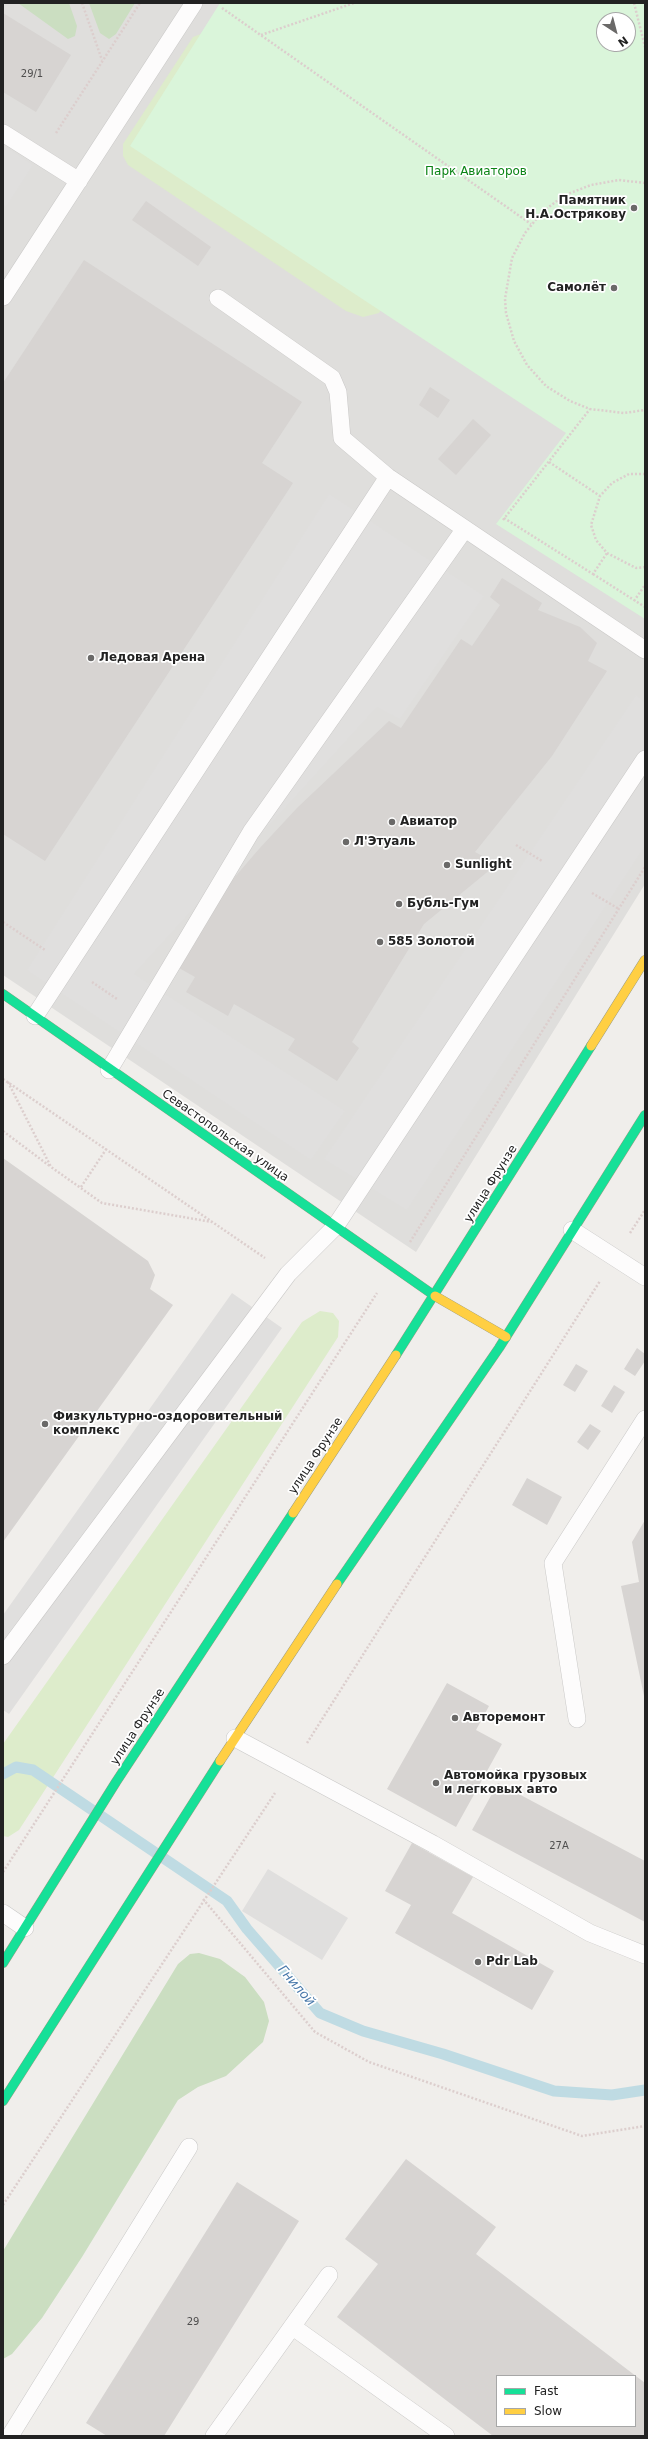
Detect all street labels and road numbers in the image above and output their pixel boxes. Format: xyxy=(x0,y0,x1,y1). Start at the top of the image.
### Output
street label: Севастопольская улица xyxy=(159,1087,291,1185)
street label: улица Фрунзе xyxy=(461,1143,521,1225)
street label: улица Фрунзе xyxy=(286,1415,346,1497)
street label: улица Фрунзе xyxy=(108,1686,168,1768)

